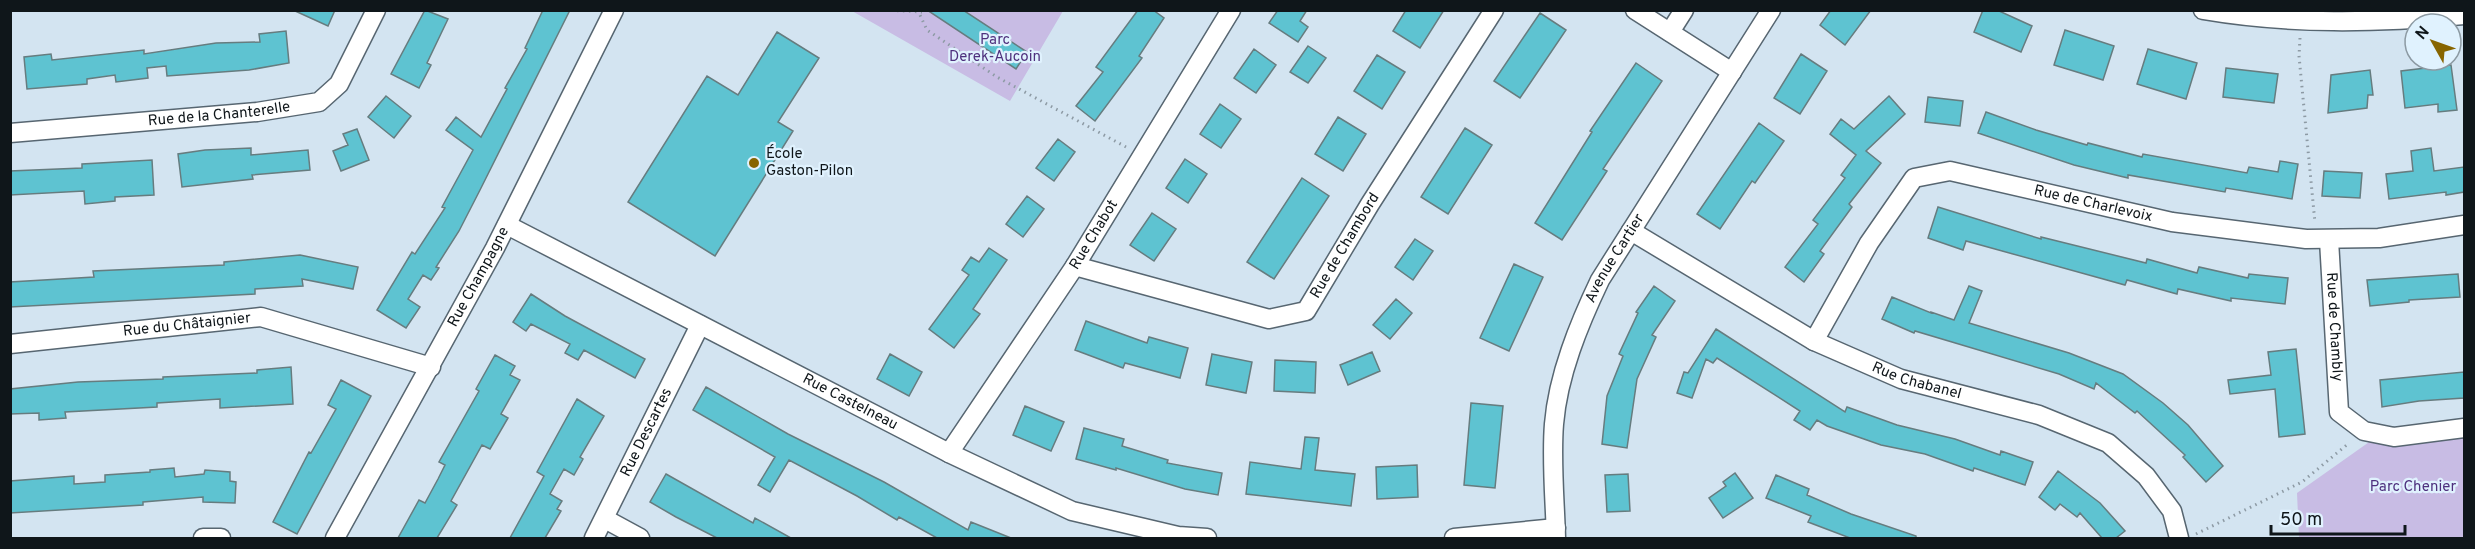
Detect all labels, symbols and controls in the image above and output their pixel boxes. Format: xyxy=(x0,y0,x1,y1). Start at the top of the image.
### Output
north arrow xyxy=(2403,12,2463,72)
text: N xyxy=(2412,23,2434,44)
park label: Parc Derek-Aucoin xyxy=(949,31,1041,67)
street label: Rue de la Chanterelle xyxy=(147,97,292,131)
place label: École Gaston-Pilon xyxy=(766,144,853,181)
marker: École Gaston-Pilon xyxy=(747,156,761,170)
street label: Rue de Charlevoix xyxy=(2032,181,2155,227)
street label: Rue de Chambord xyxy=(1306,189,1384,302)
street label: Rue Chabot xyxy=(1065,196,1123,273)
street label: Avenue Cartier xyxy=(1581,210,1649,306)
street label: Rue Champagne xyxy=(444,224,513,330)
street label: Rue de Chambly xyxy=(2321,272,2347,382)
street label: Rue du Châtaignier xyxy=(122,309,252,341)
street label: Rue Chabanel xyxy=(1869,358,1964,404)
street label: Rue Castelneau xyxy=(799,369,901,434)
street label: Rue Descartes xyxy=(617,385,677,480)
park label: Parc Chenier xyxy=(2370,478,2456,497)
scale bar xyxy=(2271,498,2404,536)
text: 50 m xyxy=(2280,509,2322,532)

